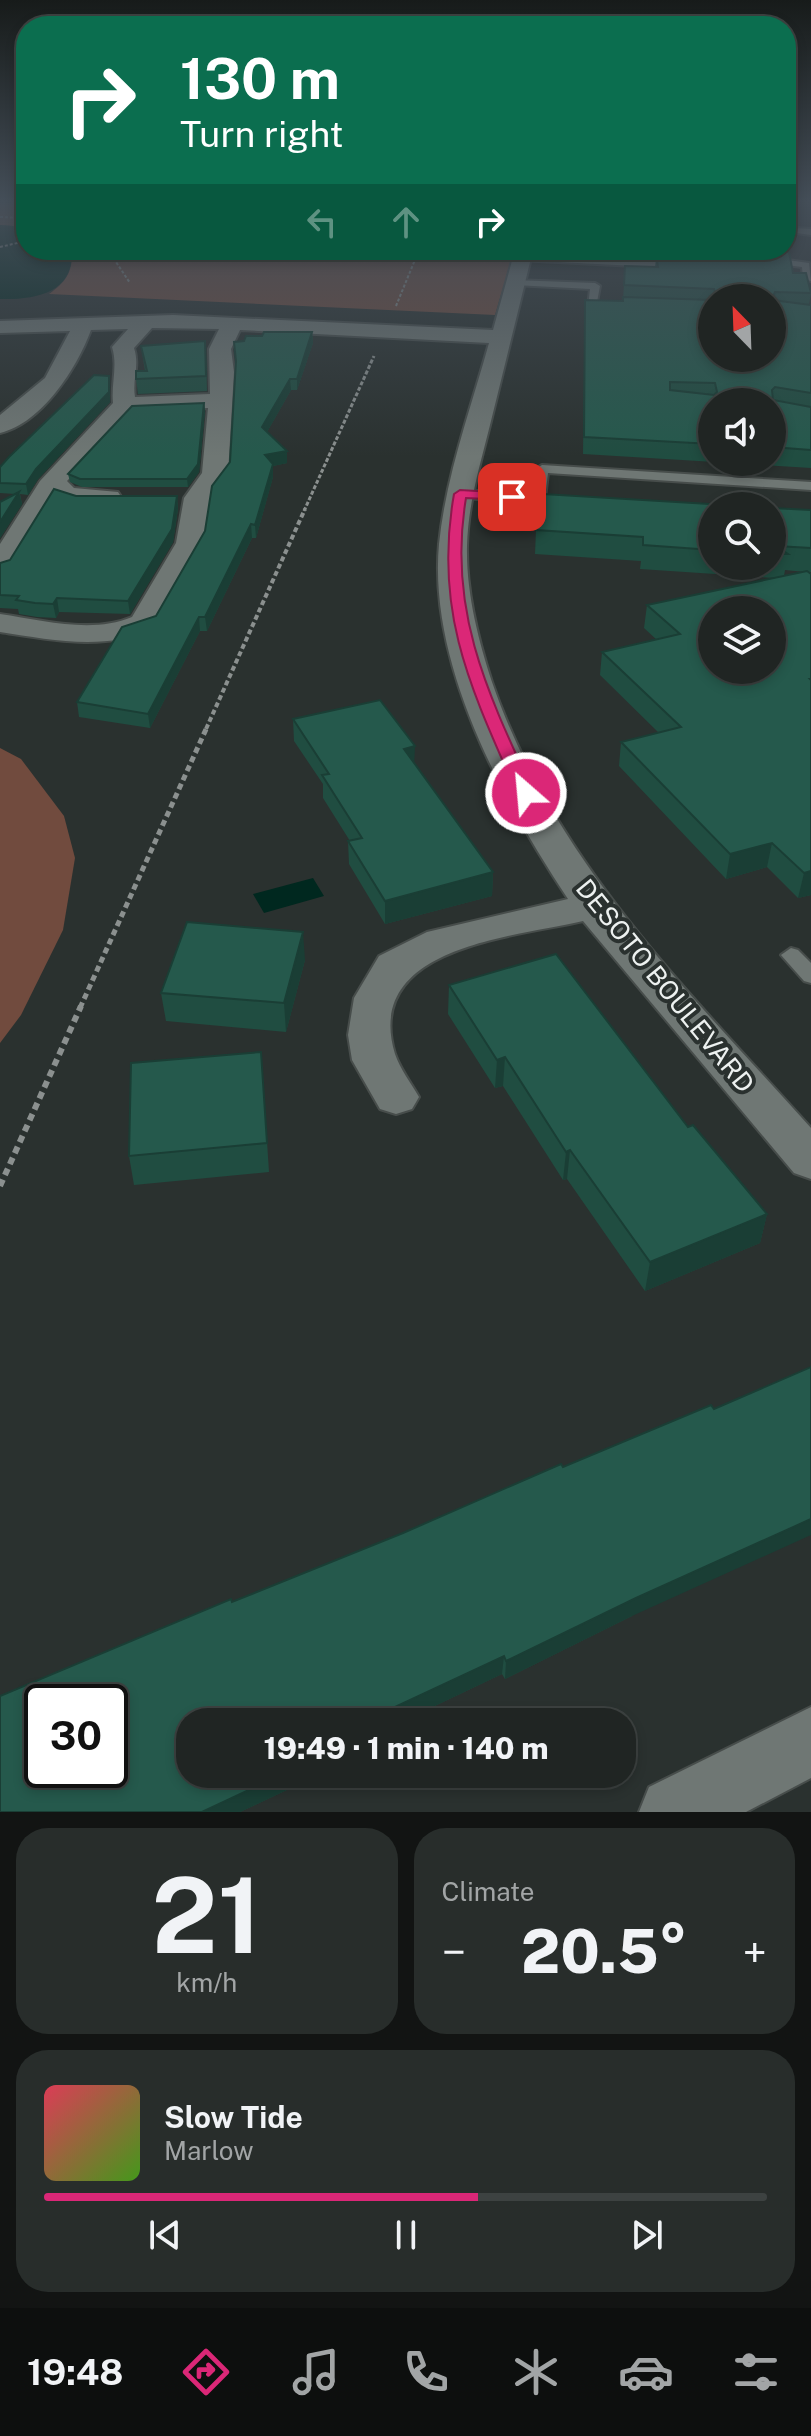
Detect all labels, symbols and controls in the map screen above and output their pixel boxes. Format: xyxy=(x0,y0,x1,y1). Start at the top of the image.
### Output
text: 130 m xyxy=(180,46,340,112)
icon: right xyxy=(48,48,152,152)
text: Turn right xyxy=(180,113,343,155)
icon: left xyxy=(300,200,344,244)
icon: ahead xyxy=(384,200,428,244)
icon: right xyxy=(468,200,512,244)
north arrow xyxy=(698,284,786,372)
map controls xyxy=(698,284,786,684)
button: sound xyxy=(698,388,786,476)
pin xyxy=(478,463,546,531)
icon: arrive xyxy=(490,475,534,519)
button: search xyxy=(698,492,786,580)
button: layers xyxy=(698,596,786,684)
position arrow xyxy=(484,751,568,835)
street label: DESOTO BOULEVARD xyxy=(570,873,761,1099)
speed limit sign: 30 xyxy=(24,1684,128,1788)
text: 19:49 · 1 min · 140 m xyxy=(264,1730,548,1766)
text: 21 xyxy=(151,1854,262,1976)
text: Climate xyxy=(442,1876,535,1907)
text: 20.5° xyxy=(521,1916,687,1987)
text: − xyxy=(442,1926,466,1978)
text: + xyxy=(743,1926,767,1978)
text: km/h xyxy=(176,1967,237,1998)
text: Slow Tide xyxy=(164,2099,303,2135)
text: Marlow xyxy=(164,2135,254,2166)
icon: previous xyxy=(143,2213,187,2257)
icon: pause xyxy=(384,2213,428,2257)
icon: next xyxy=(625,2213,669,2257)
icon: directions xyxy=(178,2344,234,2400)
icon: music xyxy=(288,2344,344,2400)
icon: phone xyxy=(398,2344,454,2400)
icon: climate xyxy=(508,2344,564,2400)
icon: car xyxy=(618,2344,674,2400)
icon: filters xyxy=(728,2344,784,2400)
text: 19:48 xyxy=(27,2351,124,2393)

